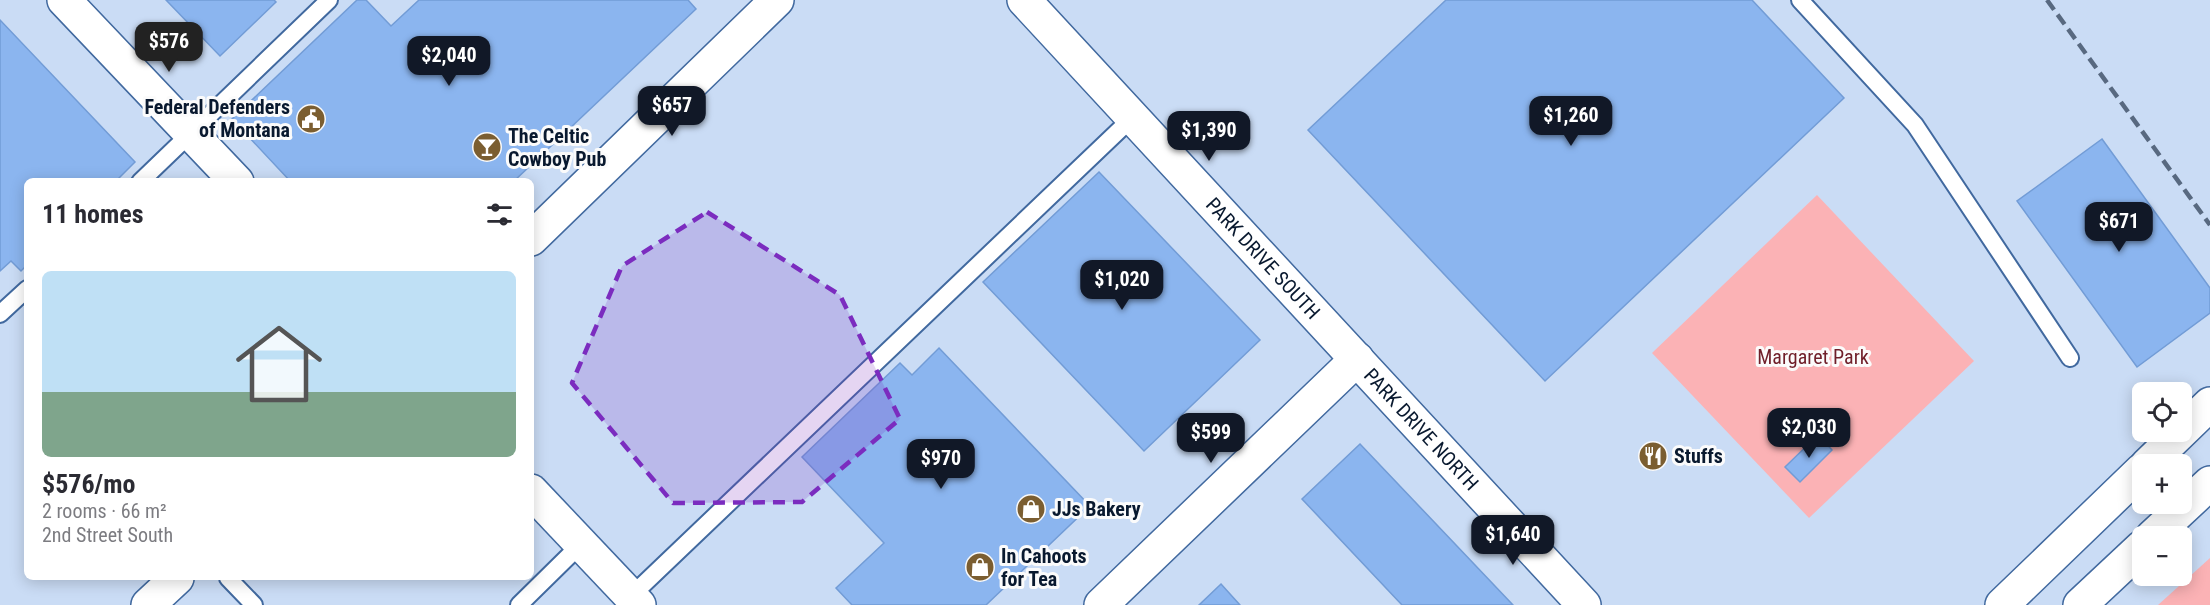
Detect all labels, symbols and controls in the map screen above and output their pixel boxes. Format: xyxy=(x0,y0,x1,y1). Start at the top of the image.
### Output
pin: $576 xyxy=(133,22,205,73)
text: $576 xyxy=(149,29,189,53)
pin: $2,040 xyxy=(400,36,498,87)
text: $2,040 xyxy=(421,43,477,67)
pin: $657 xyxy=(636,86,708,137)
text: $657 xyxy=(652,93,692,117)
place label: Federal Defenders of Montana xyxy=(144,95,290,142)
pin: $1,260 xyxy=(1522,96,1620,147)
public building icon: Federal Defenders of Montana xyxy=(295,103,327,135)
text: $1,260 xyxy=(1543,103,1599,127)
pin: $1,390 xyxy=(1160,111,1258,162)
text: $1,390 xyxy=(1181,118,1237,142)
place label: The Celtic Cowboy Pub xyxy=(508,124,606,171)
bar icon: The Celtic Cowboy Pub xyxy=(471,131,503,163)
street label: PARK DRIVE SOUTH xyxy=(1201,193,1325,324)
icon: filters xyxy=(483,198,516,231)
text: 11 homes xyxy=(42,199,144,229)
pin: $671 xyxy=(2083,202,2155,253)
text: $671 xyxy=(2099,209,2139,233)
pin: $1,020 xyxy=(1073,260,1171,311)
text: $1,020 xyxy=(1094,267,1150,291)
icon: home xyxy=(225,310,333,418)
park label: Margaret Park xyxy=(1757,345,1869,369)
street label: PARK DRIVE NORTH xyxy=(1359,363,1484,495)
map controls xyxy=(2132,382,2192,586)
button: locate xyxy=(2132,382,2192,442)
pin: $2,030 xyxy=(1760,408,1858,459)
pin: $599 xyxy=(1175,413,1247,464)
text: $2,030 xyxy=(1781,415,1837,439)
text: $599 xyxy=(1191,420,1231,444)
pin: $970 xyxy=(905,439,977,490)
restaurant icon: Stuffs xyxy=(1637,440,1669,472)
place label: Stuffs xyxy=(1674,444,1723,468)
text: $970 xyxy=(921,446,961,470)
button: + xyxy=(2132,454,2192,514)
text: $576/mo xyxy=(42,469,135,499)
shop icon: JJs Bakery xyxy=(1015,493,1047,525)
place label: JJs Bakery xyxy=(1052,497,1141,521)
text: 2 rooms · 66 m² xyxy=(42,499,167,523)
pin: $1,640 xyxy=(1464,515,1562,566)
text: $1,640 xyxy=(1485,522,1541,546)
text: 2nd Street South xyxy=(42,523,173,547)
button: − xyxy=(2132,526,2192,586)
place label: In Cahoots for Tea xyxy=(1001,544,1087,591)
shop icon: In Cahoots for Tea xyxy=(964,551,996,583)

